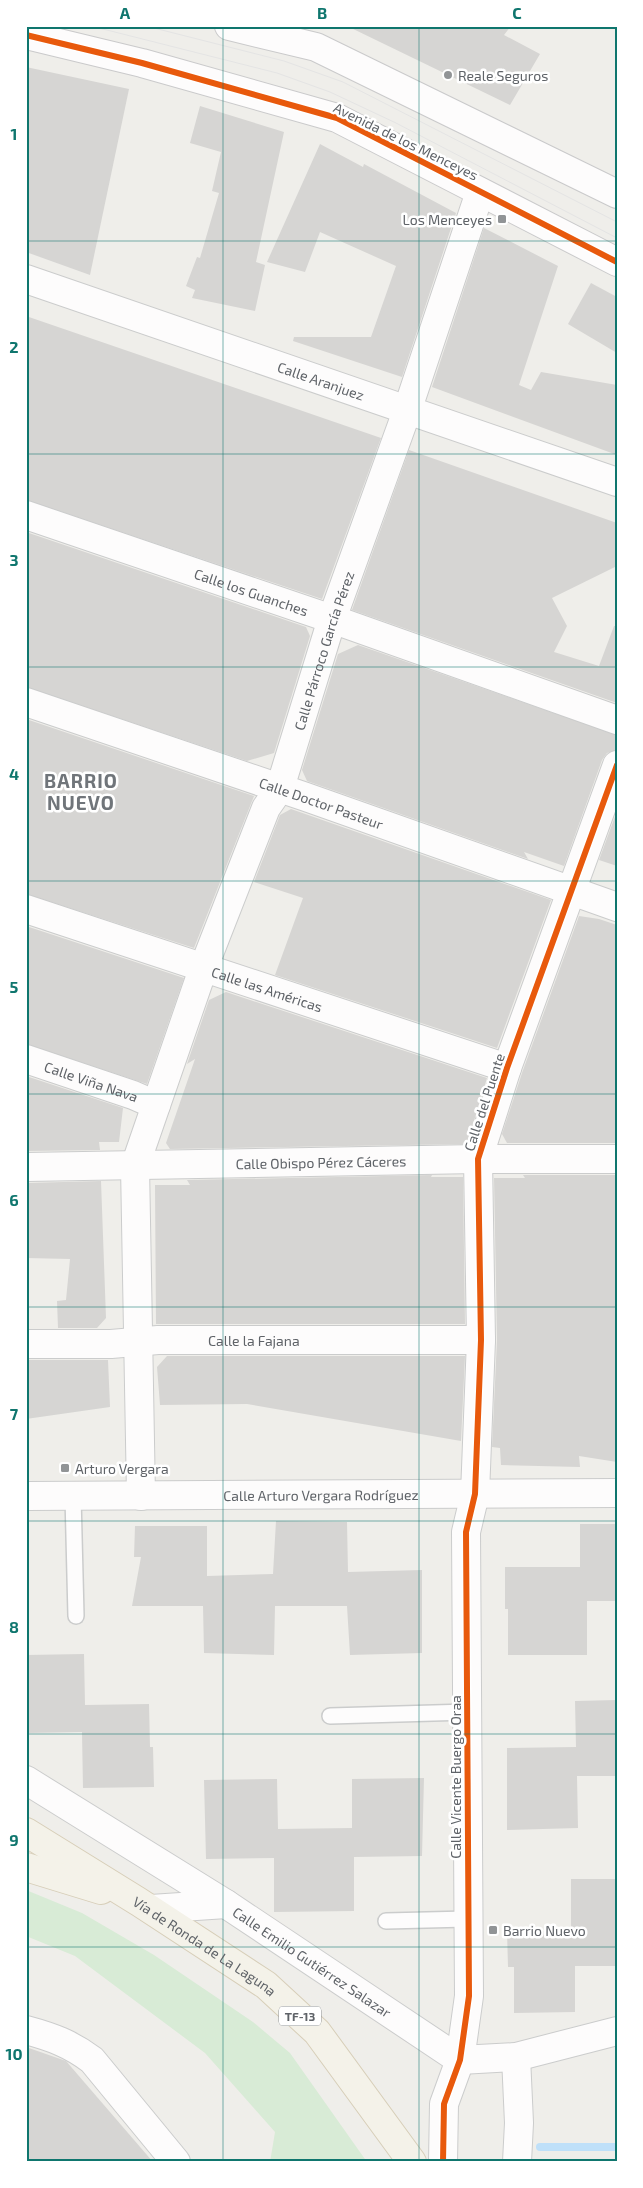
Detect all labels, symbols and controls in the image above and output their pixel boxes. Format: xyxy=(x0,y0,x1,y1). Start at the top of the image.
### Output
text: A xyxy=(120,3,131,22)
text: B xyxy=(317,3,327,22)
text: C xyxy=(512,3,522,22)
place label: Reale Seguros xyxy=(458,67,548,84)
marker: Reale Seguros xyxy=(442,69,454,81)
street label: Avenida de los Menceyes xyxy=(331,99,481,183)
text: 1 xyxy=(11,124,17,143)
place label: Los Menceyes xyxy=(403,211,492,228)
marker: Los Menceyes xyxy=(496,213,508,225)
text: 2 xyxy=(9,337,19,356)
street label: Calle Aranjuez xyxy=(275,358,367,403)
text: 3 xyxy=(9,550,19,569)
street label: Calle los Guanches xyxy=(192,564,311,619)
street label: Calle Párroco García Pérez xyxy=(290,569,357,732)
text: 4 xyxy=(9,764,19,783)
district label: BARRIO NUEVO xyxy=(44,769,118,814)
street label: Calle Doctor Pasteur xyxy=(257,773,386,832)
street label: Calle las Américas xyxy=(210,962,325,1015)
text: 5 xyxy=(10,977,19,996)
street label: Calle del Puente xyxy=(460,1051,508,1153)
street label: Calle Viña Nava xyxy=(42,1057,141,1105)
street label: Calle Obispo Pérez Cáceres xyxy=(235,1152,406,1172)
text: 6 xyxy=(9,1190,19,1209)
street label: Calle la Fajana xyxy=(208,1332,300,1349)
text: 7 xyxy=(10,1404,19,1423)
place label: Arturo Vergara xyxy=(75,1460,169,1477)
marker: Arturo Vergara xyxy=(59,1462,71,1474)
street label: Calle Arturo Vergara Rodríguez xyxy=(223,1486,419,1503)
text: 8 xyxy=(9,1617,19,1636)
street label: Calle Vicente Buergo Oraa xyxy=(447,1695,464,1859)
text: 9 xyxy=(9,1830,19,1849)
street label: Vía de Ronda de La Laguna xyxy=(130,1892,280,1999)
street label: Calle Emilio Gutiérrez Salazar xyxy=(230,1903,395,2021)
place label: Barrio Nuevo xyxy=(503,1922,586,1939)
marker: Barrio Nuevo xyxy=(487,1924,499,1936)
road number: TF-13 xyxy=(279,2006,321,2025)
text: 10 xyxy=(5,2044,23,2063)

